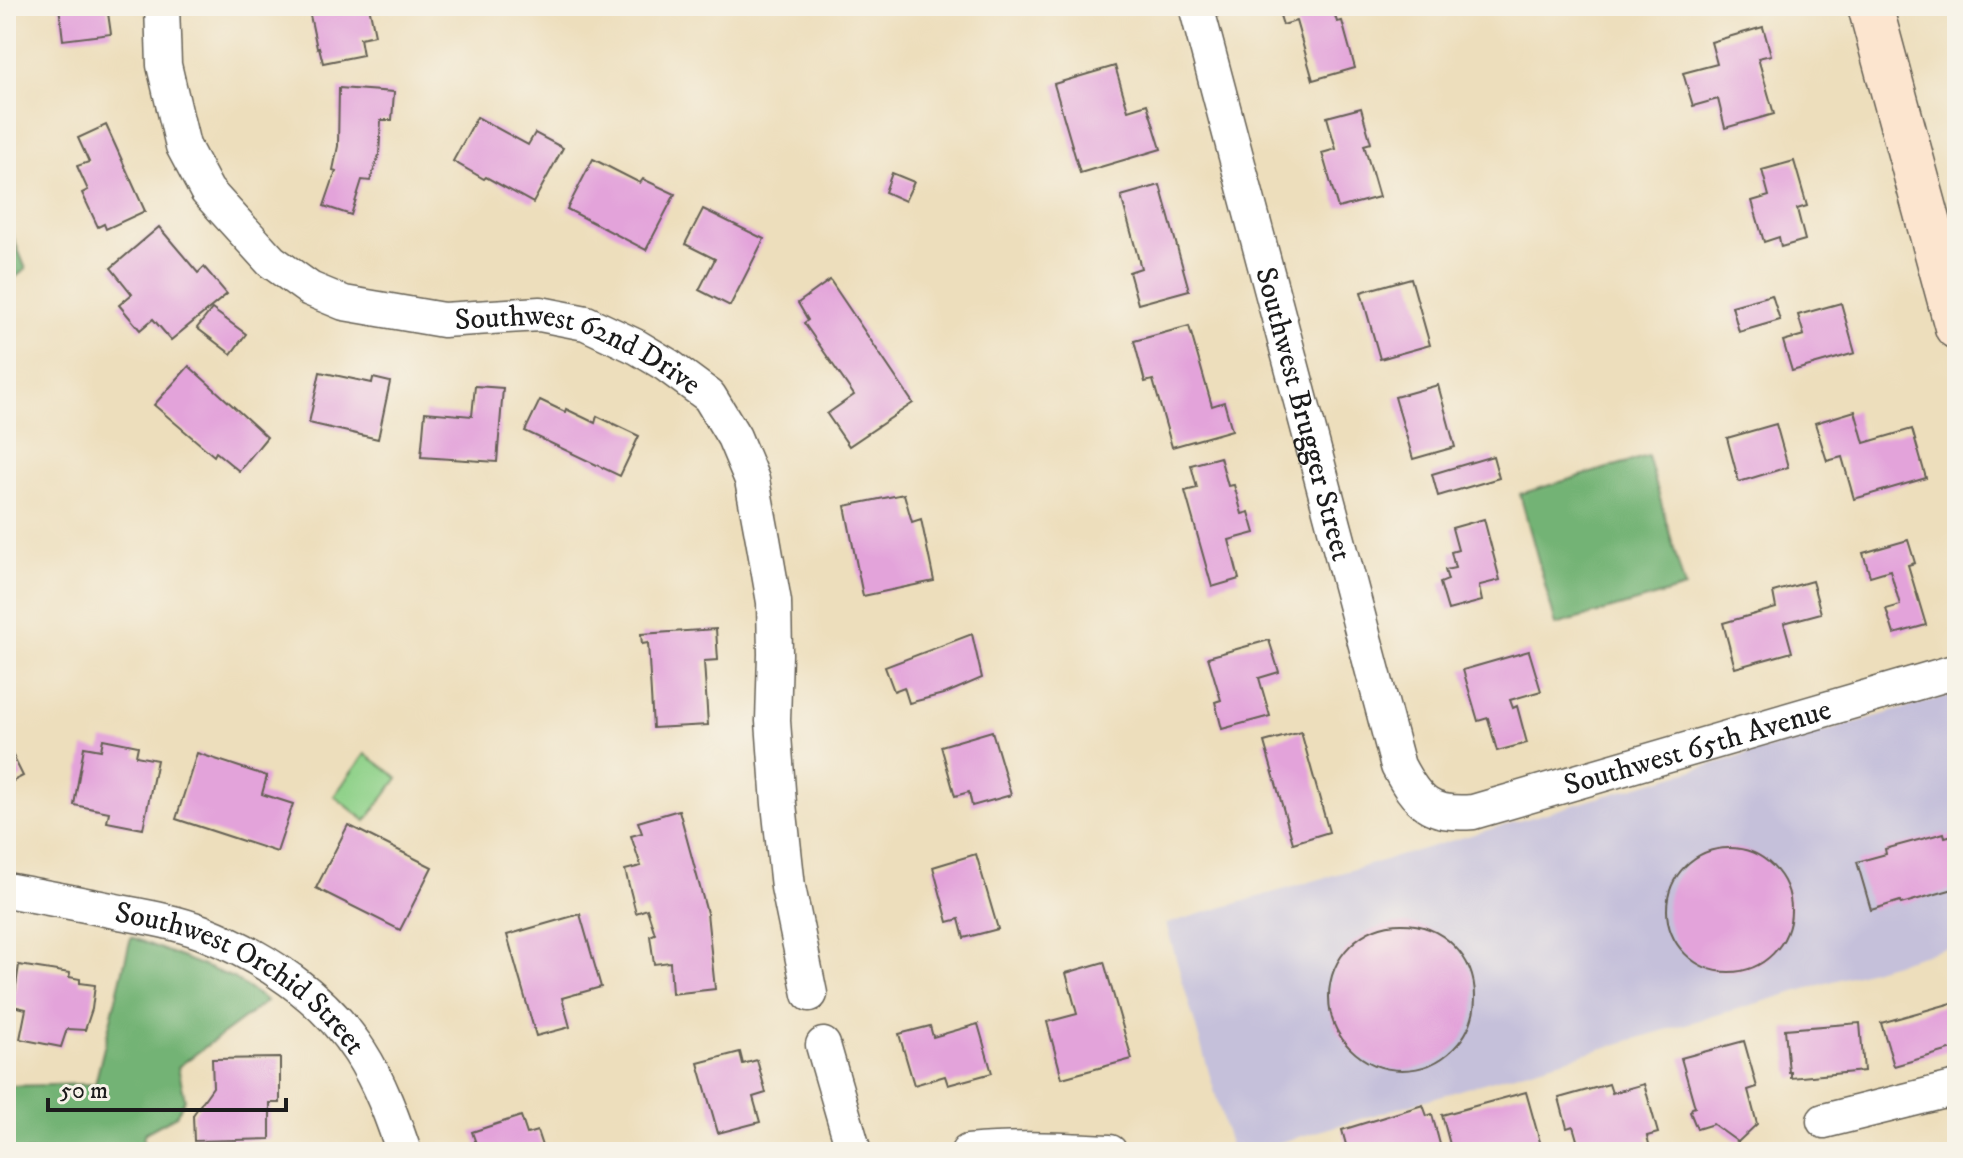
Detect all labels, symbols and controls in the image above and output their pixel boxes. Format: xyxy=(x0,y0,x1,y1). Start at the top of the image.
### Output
street label: Southwest Brugger Street xyxy=(1246,263,1360,565)
street label: Southwest 62nd Drive xyxy=(454,297,708,404)
street label: Southwest 65th Avenue xyxy=(1560,692,1836,805)
street label: Southwest Orchid Street xyxy=(112,894,373,1062)
scale bar xyxy=(48,1062,286,1112)
text: 50 m xyxy=(60,1076,108,1106)

